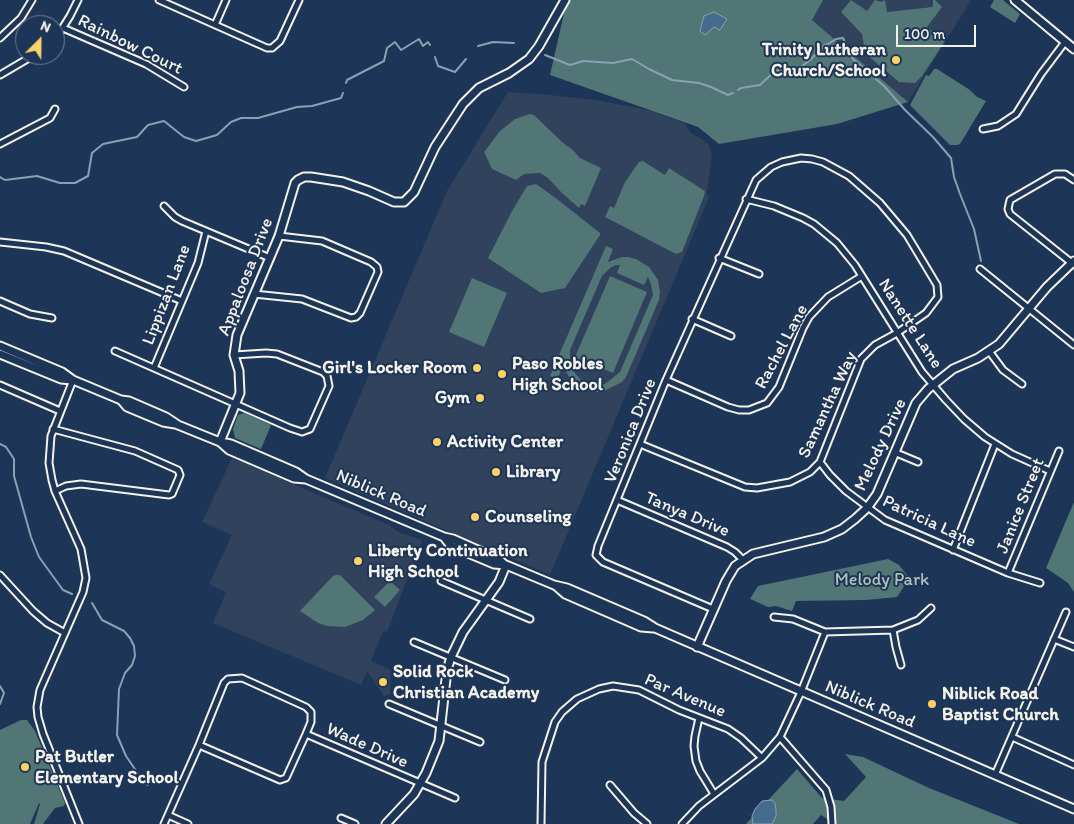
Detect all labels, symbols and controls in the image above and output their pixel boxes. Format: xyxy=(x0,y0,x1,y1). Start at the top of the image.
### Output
street label: Rainbow Court xyxy=(74,10,186,80)
north arrow xyxy=(15,15,65,65)
scale bar xyxy=(899,15,979,47)
text: N xyxy=(38,17,53,36)
text: 100 m xyxy=(904,25,945,43)
place label: Trinity Lutheran Church/School xyxy=(762,39,886,82)
marker: Trinity Lutheran Church/School xyxy=(890,54,902,66)
street label: Appaloosa Drive xyxy=(214,215,278,339)
street label: Lippizan Lane xyxy=(138,242,196,348)
street label: Nanette Lane xyxy=(873,275,947,373)
street label: Rachel Lane xyxy=(751,301,813,393)
street label: Samantha Way xyxy=(794,348,862,462)
place label: Paso Robles High School xyxy=(512,353,603,396)
place label: Girl's Locker Room xyxy=(322,357,467,379)
marker: Girl's Locker Room xyxy=(471,362,483,374)
marker: Paso Robles High School xyxy=(496,368,508,380)
street label: Veronica Drive xyxy=(600,375,662,487)
place label: Gym xyxy=(435,387,470,409)
marker: Gym xyxy=(474,392,486,404)
street label: Melody Drive xyxy=(850,395,912,495)
place label: Activity Center xyxy=(447,431,563,453)
marker: Activity Center xyxy=(431,436,443,448)
street label: Janice Street xyxy=(992,455,1050,557)
place label: Library xyxy=(506,461,560,483)
street label: Niblick Road xyxy=(332,465,430,523)
marker: Library xyxy=(490,466,502,478)
street label: Tanya Drive xyxy=(641,488,733,542)
street label: Patricia Lane xyxy=(879,491,979,553)
place label: Counseling xyxy=(485,506,571,528)
marker: Counseling xyxy=(469,511,481,523)
place label: Liberty Continuation High School xyxy=(368,540,528,582)
marker: Liberty Continuation High School xyxy=(352,555,364,567)
park label: Melody Park xyxy=(835,569,929,591)
place label: Solid Rock Christian Academy xyxy=(393,661,539,704)
street label: Par Avenue xyxy=(641,669,729,723)
marker: Solid Rock Christian Academy xyxy=(377,676,389,688)
street label: Niblick Road xyxy=(821,676,919,734)
place label: Niblick Road Baptist Church xyxy=(942,683,1059,726)
marker: Niblick Road Baptist Church xyxy=(926,698,938,710)
street label: Wade Drive xyxy=(323,718,411,774)
place label: Pat Butler Elementary School xyxy=(35,746,179,789)
marker: Pat Butler Elementary School xyxy=(19,761,31,773)

